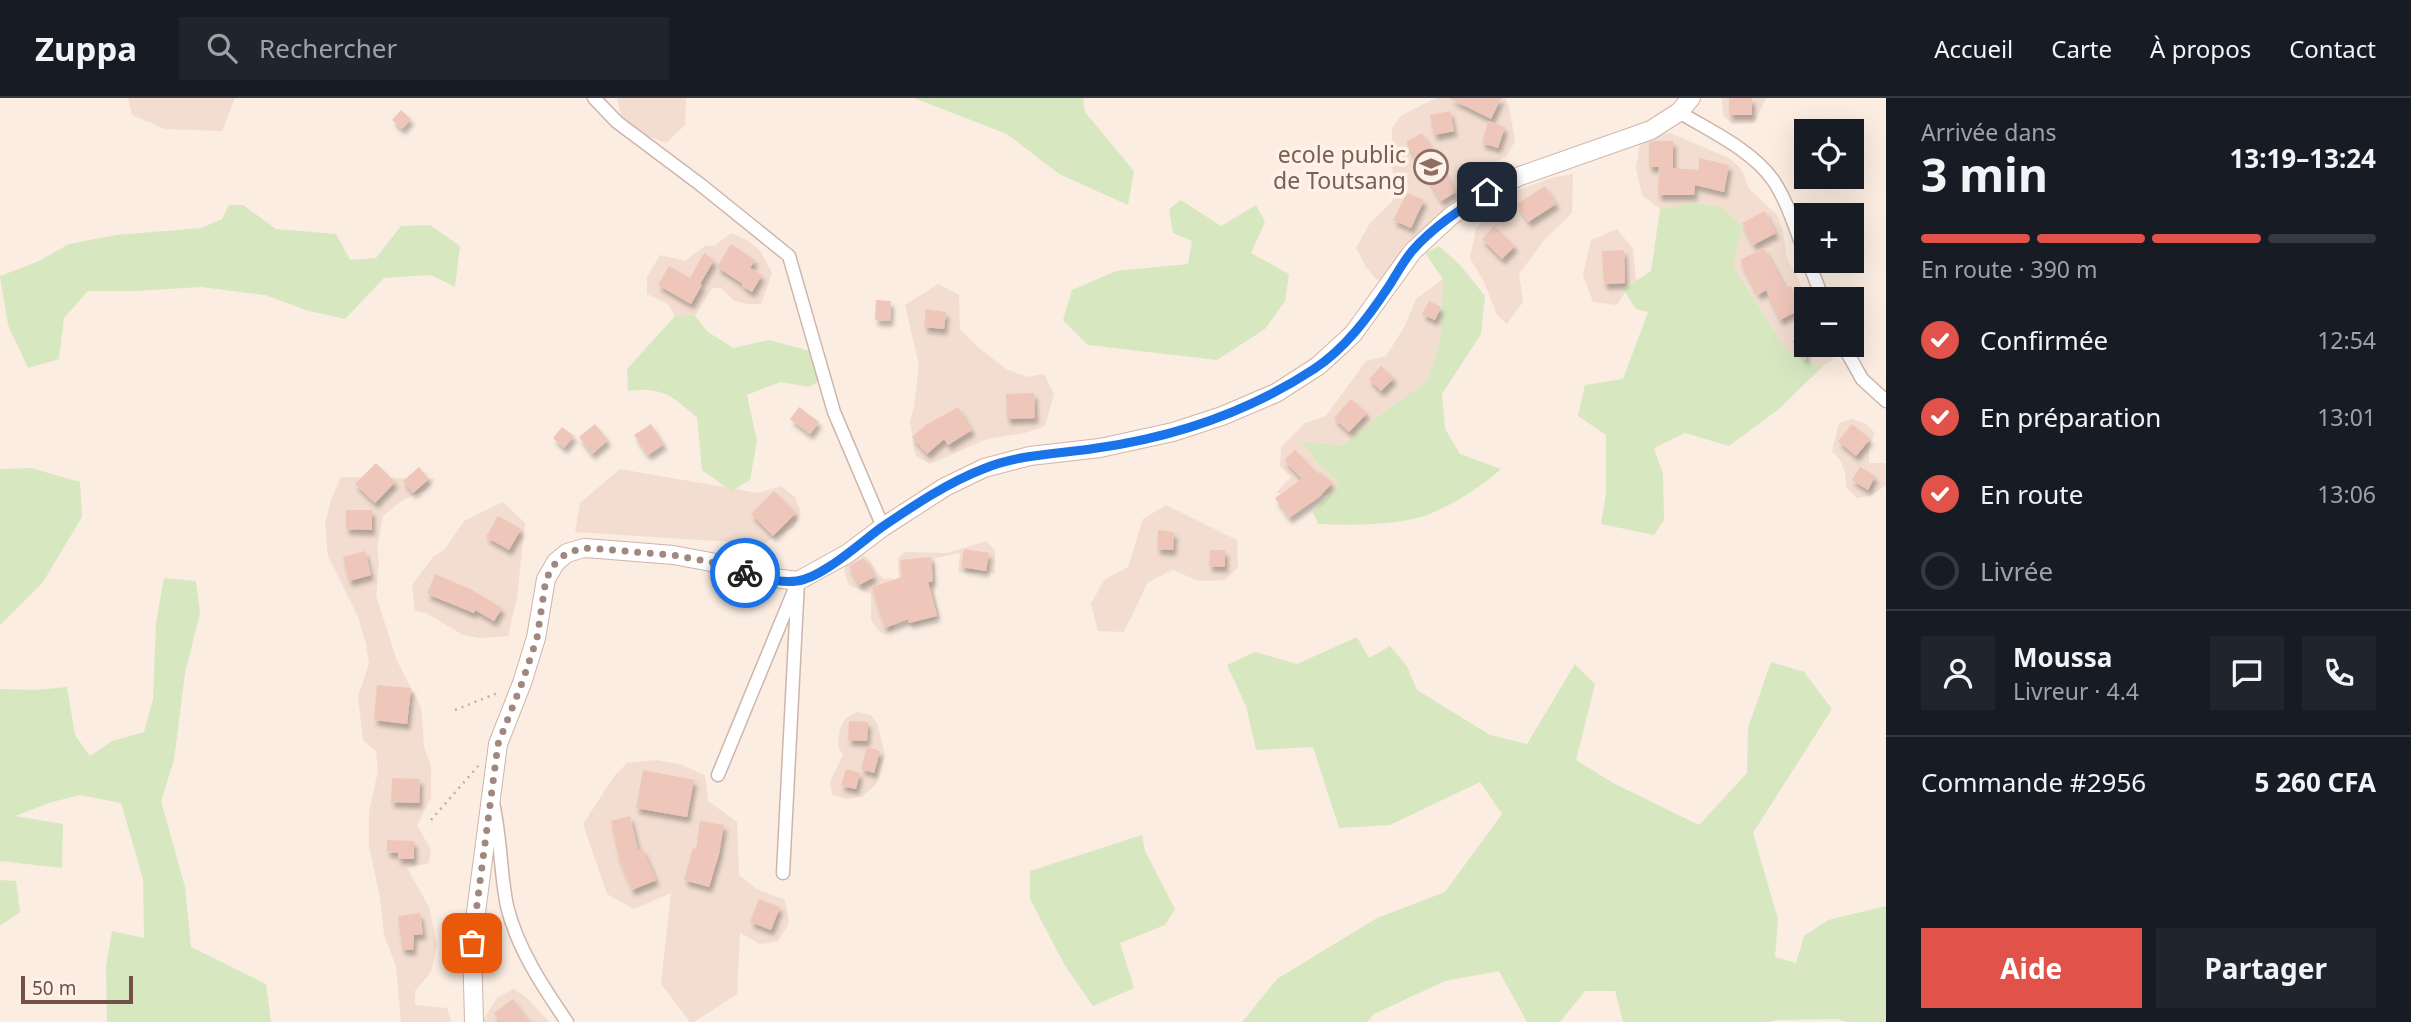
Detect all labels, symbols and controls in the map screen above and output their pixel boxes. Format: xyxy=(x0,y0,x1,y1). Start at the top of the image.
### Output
search box xyxy=(179,17,669,80)
text: Zuppa xyxy=(35,26,137,71)
icon: search xyxy=(203,29,241,67)
text: Rechercher xyxy=(259,30,397,66)
text: Accueil xyxy=(1934,32,2013,65)
text: Carte xyxy=(2051,32,2112,65)
text: À propos xyxy=(2150,32,2251,65)
text: Contact xyxy=(2289,32,2376,65)
text: Arrivée dans xyxy=(1921,116,2057,148)
map controls xyxy=(1794,119,1864,357)
button: locate xyxy=(1794,119,1864,189)
place label: ecole public de Toutsang xyxy=(1273,138,1406,196)
text: 13:19–13:24 xyxy=(2229,140,2376,176)
text: 3 min xyxy=(1921,143,2048,205)
school or university icon: ecole public de Toutsang xyxy=(1412,148,1450,186)
pin xyxy=(1457,162,1517,222)
icon: home xyxy=(1468,173,1506,211)
button: + xyxy=(1794,203,1864,273)
text: En route · 390 m xyxy=(1921,253,2098,285)
button: − xyxy=(1794,287,1864,357)
icon: check xyxy=(1921,321,1959,359)
text: Confirmée xyxy=(1980,322,2108,358)
text: 12:54 xyxy=(2317,324,2376,356)
icon: check xyxy=(1921,398,1959,436)
text: En préparation xyxy=(1980,399,2161,435)
text: 13:01 xyxy=(2317,401,2376,433)
icon: check xyxy=(1921,475,1959,513)
text: En route xyxy=(1980,476,2083,512)
text: 13:06 xyxy=(2317,478,2376,510)
courier xyxy=(710,538,780,608)
text: Livrée xyxy=(1980,553,2053,589)
icon: bike xyxy=(726,554,764,592)
button: person xyxy=(1921,636,1995,710)
button: chat xyxy=(2210,636,2284,710)
button: phone xyxy=(2302,636,2376,710)
text: Moussa xyxy=(2013,639,2112,675)
text: Livreur · 4.4 xyxy=(2013,675,2139,707)
text: Commande #2956 xyxy=(1921,764,2146,800)
text: 5 260 CFA xyxy=(2255,764,2376,800)
pin xyxy=(442,913,502,973)
icon: bag xyxy=(453,924,491,962)
button: Aide xyxy=(1921,928,2142,1008)
button: Partager xyxy=(2156,928,2376,1008)
scale bar xyxy=(21,973,133,1005)
text: 50 m xyxy=(32,975,76,1001)

